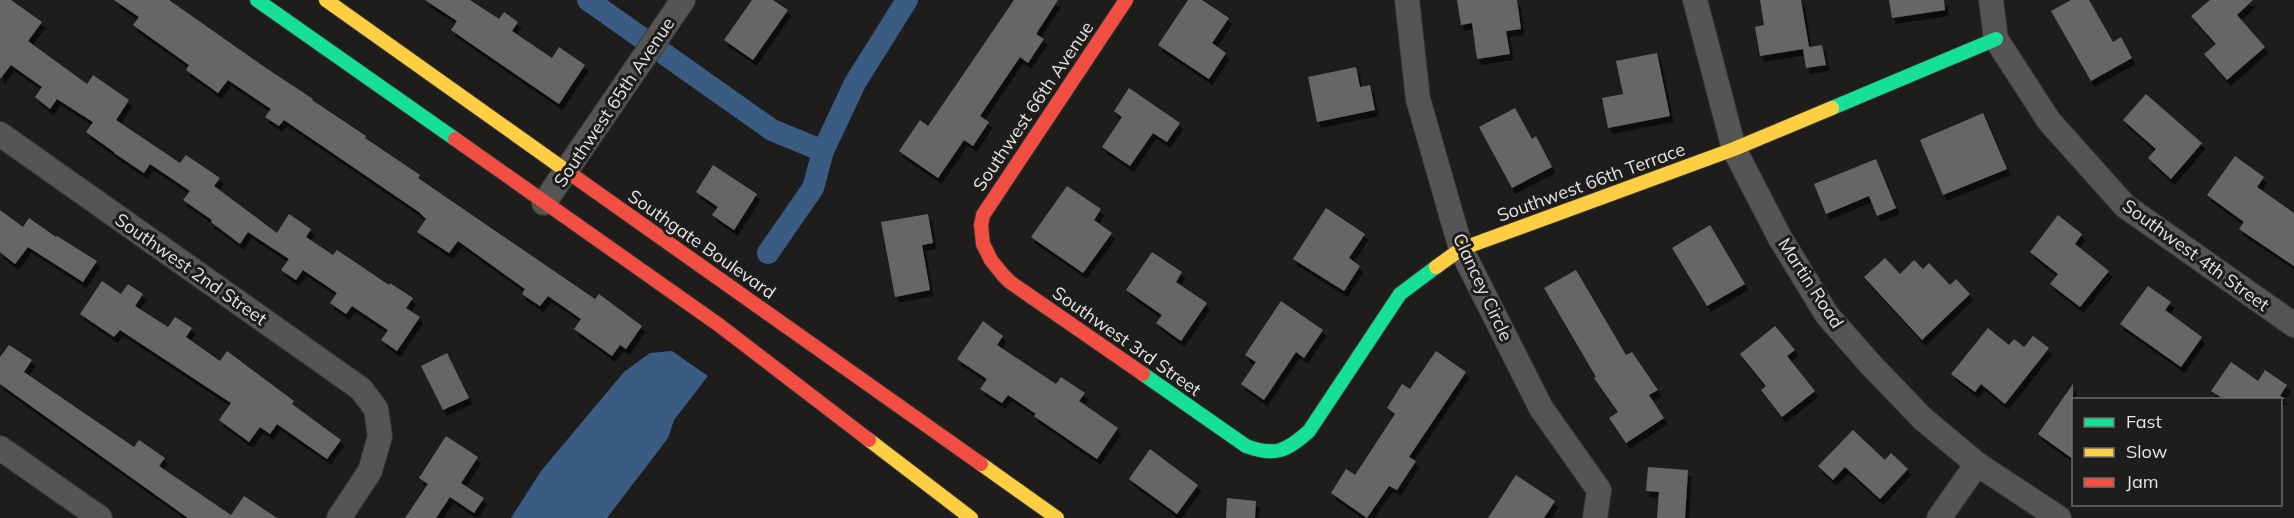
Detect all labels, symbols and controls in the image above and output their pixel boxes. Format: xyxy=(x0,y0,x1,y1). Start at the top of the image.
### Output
street label: Southwest 65th Avenue xyxy=(549,13,679,191)
street label: Southwest 66th Avenue xyxy=(968,17,1098,195)
street label: Southwest 66th Terrace xyxy=(1494,137,1688,227)
street label: Southgate Boulevard xyxy=(624,184,780,304)
street label: Southwest 4th Street xyxy=(2118,194,2274,316)
street label: Southwest 2nd Street xyxy=(111,208,271,330)
street label: Clancey Circle xyxy=(1448,229,1518,345)
street label: Martin Road xyxy=(1773,233,1849,333)
street label: Southwest 3rd Street xyxy=(1048,281,1206,401)
legend xyxy=(2072,398,2282,506)
text: Fast xyxy=(2126,410,2162,433)
text: Slow xyxy=(2126,440,2168,463)
text: Jam xyxy=(2126,470,2159,493)

